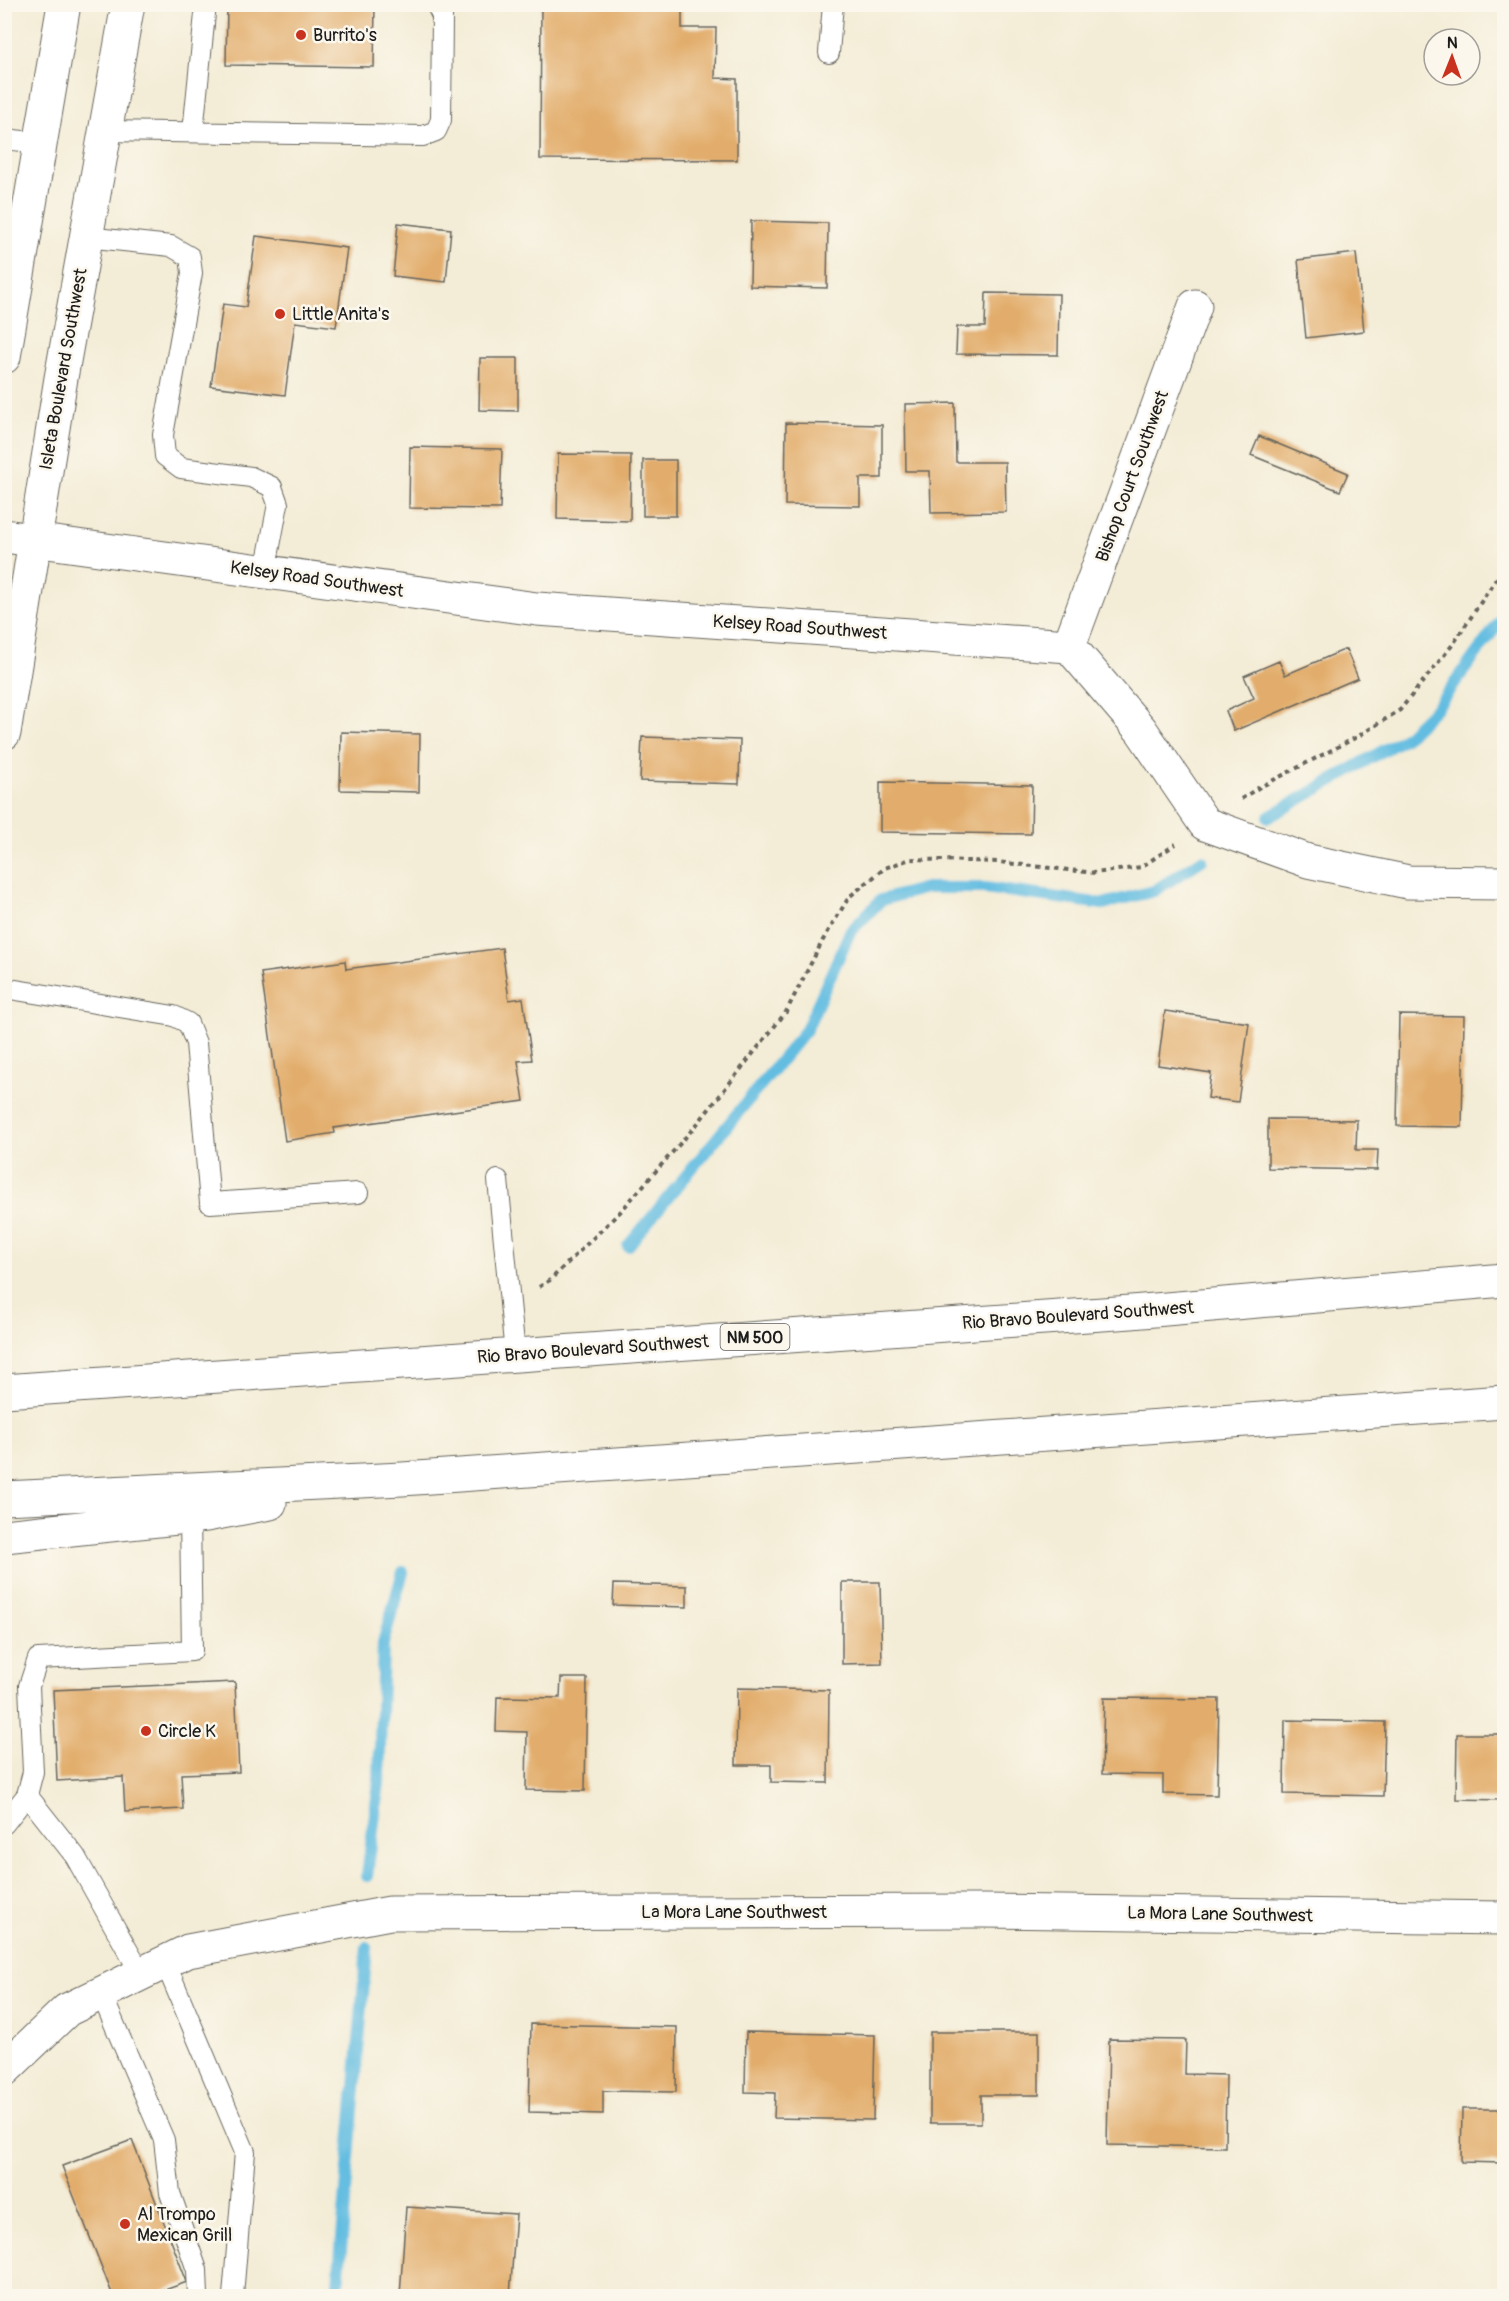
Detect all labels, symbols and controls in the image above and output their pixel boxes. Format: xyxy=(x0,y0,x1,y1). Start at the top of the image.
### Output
place label: Burrito's xyxy=(313,24,377,47)
north arrow xyxy=(1422,27,1482,87)
marker: Burrito's xyxy=(294,28,308,42)
text: N xyxy=(1447,33,1458,53)
street label: Isleta Boulevard Southwest xyxy=(34,266,93,472)
place label: Little Anita's xyxy=(292,303,389,326)
marker: Little Anita's xyxy=(273,307,287,321)
street label: Bishop Court Southwest xyxy=(1091,387,1174,565)
street label: Kelsey Road Southwest xyxy=(229,556,406,603)
street label: Kelsey Road Southwest xyxy=(712,610,889,645)
street label: Rio Bravo Boulevard Southwest xyxy=(961,1296,1196,1335)
road number: NM 500 xyxy=(720,1324,789,1350)
street label: Rio Bravo Boulevard Southwest xyxy=(476,1330,711,1369)
place label: Circle K xyxy=(158,1720,216,1743)
marker: Circle K xyxy=(139,1724,153,1738)
street label: La Mora Lane Southwest xyxy=(641,1901,828,1924)
street label: La Mora Lane Southwest xyxy=(1127,1901,1314,1928)
place label: Al Trompo Mexican Grill xyxy=(137,2203,232,2247)
marker: Al Trompo Mexican Grill xyxy=(118,2217,132,2231)

